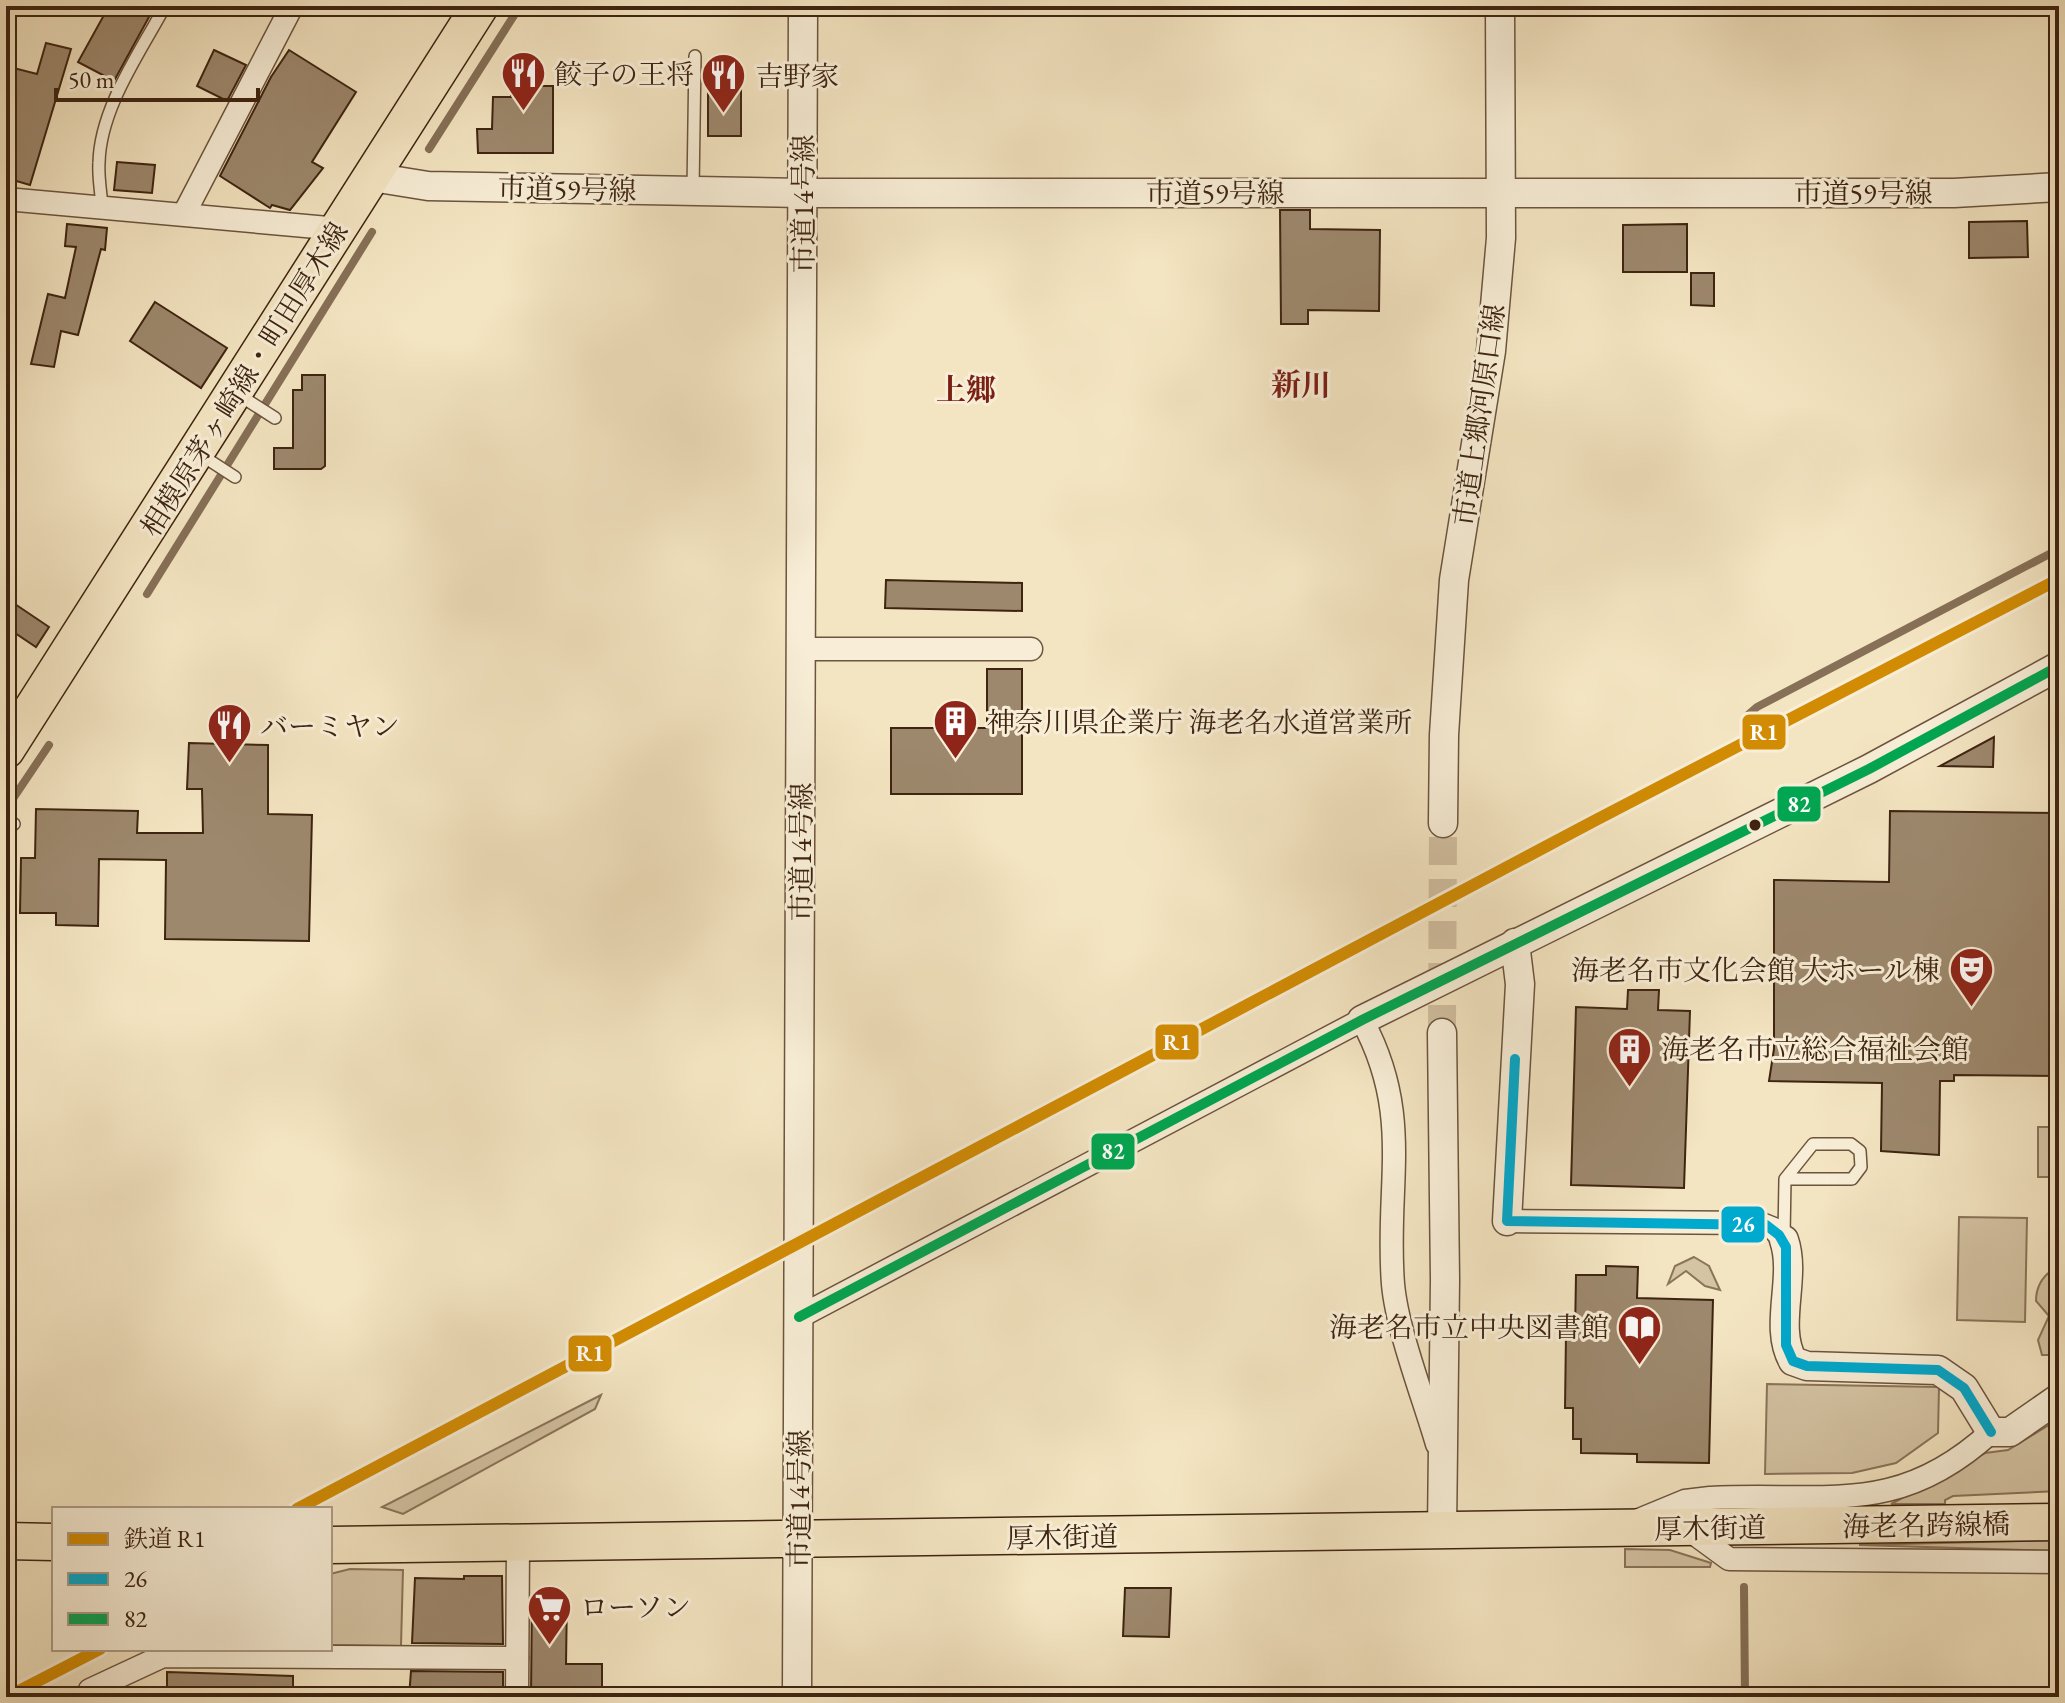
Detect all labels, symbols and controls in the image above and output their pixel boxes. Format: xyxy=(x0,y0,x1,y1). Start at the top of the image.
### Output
restaurant icon: 餃子の王将 xyxy=(499,50,547,113)
scale bar xyxy=(56,52,258,102)
restaurant icon: 吉野家 xyxy=(700,52,748,115)
place label: 餃子の王将 xyxy=(554,56,694,92)
place label: 吉野家 xyxy=(755,58,839,94)
text: 50 m xyxy=(68,64,115,95)
street label: 市道14号線 xyxy=(785,135,821,273)
street label: 市道59号線 xyxy=(497,170,637,208)
street label: 市道59号線 xyxy=(1146,175,1284,211)
street label: 市道59号線 xyxy=(1794,175,1932,211)
street label: 相模原茅ヶ崎線・町田厚木線 xyxy=(132,215,356,543)
street label: 市道上郷河原口線 xyxy=(1446,302,1512,528)
district label: 新川 xyxy=(1271,365,1331,404)
district label: 上郷 xyxy=(936,370,996,409)
building icon: 神奈川県企業庁 海老名水道営業所 xyxy=(932,698,980,761)
restaurant icon: バーミヤン xyxy=(205,702,253,765)
place label: 神奈川県企業庁 海老名水道営業所 xyxy=(987,704,1413,740)
place label: バーミヤン xyxy=(260,708,400,744)
line badge: R1 xyxy=(1741,713,1787,751)
text: R1 xyxy=(1750,718,1778,747)
street label: 市道14号線 xyxy=(783,783,819,921)
line badge: 82 xyxy=(1776,785,1822,823)
text: 82 xyxy=(1787,790,1811,819)
unlabelled marker xyxy=(1747,817,1763,833)
theatre icon: 海老名市文化会館 大ホール棟 xyxy=(1947,946,1995,1009)
place label: 海老名市文化会館 大ホール棟 xyxy=(1571,952,1940,988)
line badge: R1 xyxy=(1154,1023,1200,1061)
building icon: 海老名市立総合福祉会館 xyxy=(1606,1025,1654,1088)
text: R1 xyxy=(1163,1028,1191,1057)
place label: 海老名市立総合福祉会館 xyxy=(1661,1031,1969,1067)
line badge: 82 xyxy=(1090,1132,1136,1171)
text: 82 xyxy=(1101,1137,1125,1166)
line badge: 26 xyxy=(1720,1205,1766,1244)
text: 26 xyxy=(1731,1210,1755,1239)
library icon: 海老名市立中央図書館 xyxy=(1616,1303,1664,1366)
place label: 海老名市立中央図書館 xyxy=(1329,1309,1609,1345)
line badge: R1 xyxy=(567,1334,613,1373)
text: R1 xyxy=(576,1339,604,1368)
street label: 市道14号線 xyxy=(781,1430,817,1568)
street label: 海老名跨線橋 xyxy=(1842,1506,2010,1544)
legend xyxy=(52,1507,332,1651)
street label: 厚木街道 xyxy=(1654,1509,1766,1547)
street label: 厚木街道 xyxy=(1006,1518,1118,1556)
text: 鉄道 R1 xyxy=(124,1523,205,1554)
text: 26 xyxy=(124,1563,147,1594)
supermarket icon: ローソン xyxy=(525,1583,573,1646)
place label: ローソン xyxy=(580,1589,691,1625)
text: 82 xyxy=(124,1603,148,1634)

